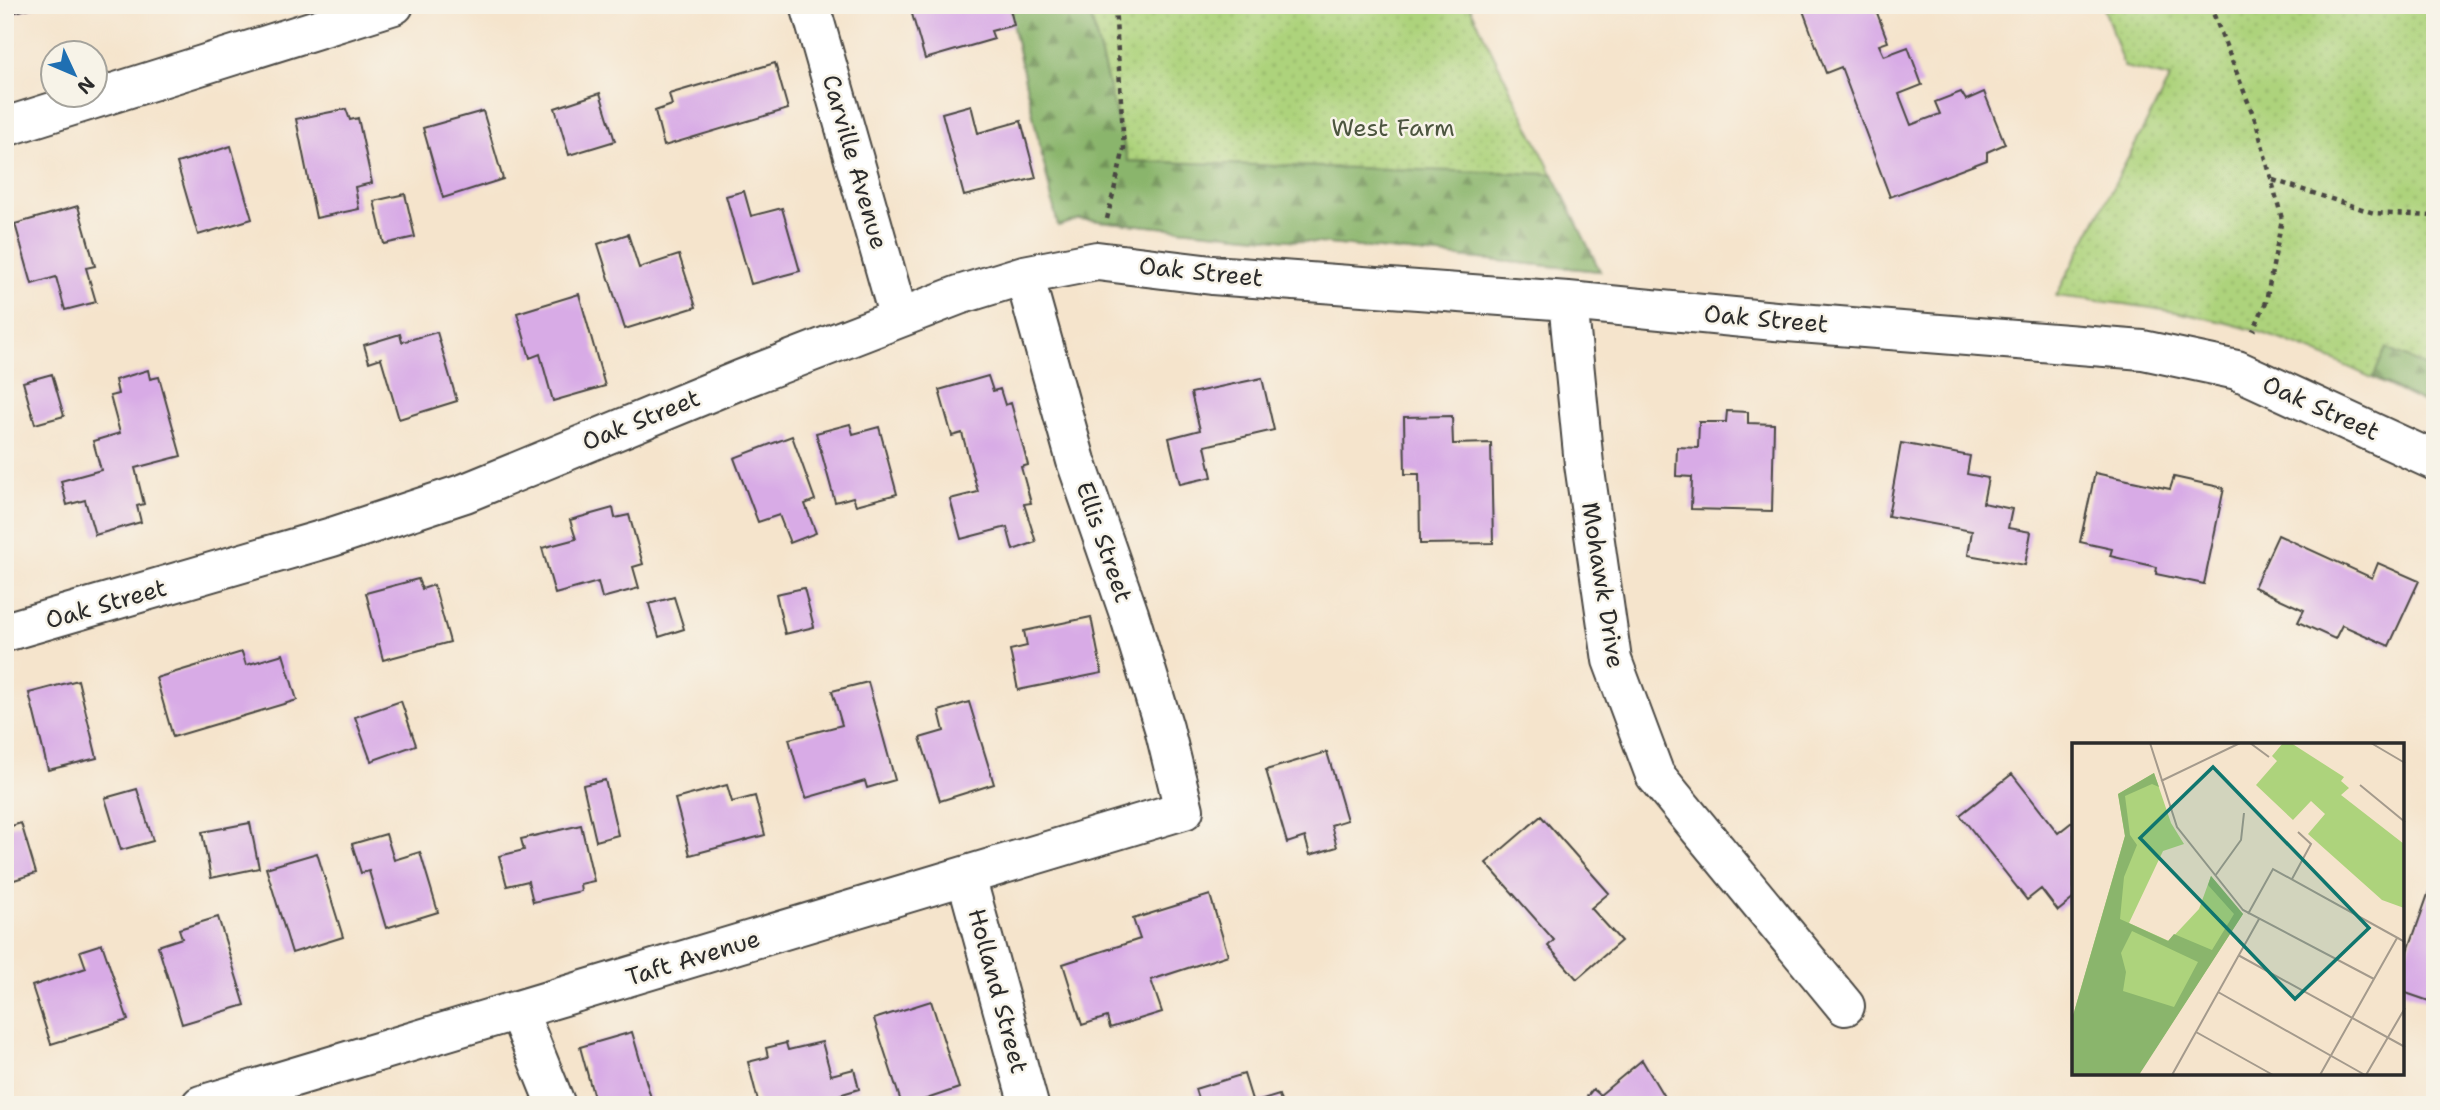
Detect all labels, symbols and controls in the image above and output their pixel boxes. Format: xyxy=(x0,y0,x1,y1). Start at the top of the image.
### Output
north arrow xyxy=(38,38,108,108)
text: N xyxy=(72,71,100,100)
street label: Carville Avenue xyxy=(815,71,895,253)
park label: West Farm xyxy=(1331,112,1455,144)
street label: Oak Street xyxy=(1137,250,1265,294)
street label: Oak Street xyxy=(1703,298,1829,340)
street label: Oak Street xyxy=(2258,368,2384,448)
street label: Oak Street xyxy=(577,382,705,458)
street label: Ellis Street xyxy=(1068,477,1140,607)
street label: Mohawk Drive xyxy=(1574,500,1632,670)
street label: Oak Street xyxy=(42,571,170,637)
inset map xyxy=(2072,743,2405,1075)
street label: Holland Street xyxy=(961,905,1035,1077)
street label: Taft Avenue xyxy=(622,922,764,994)

